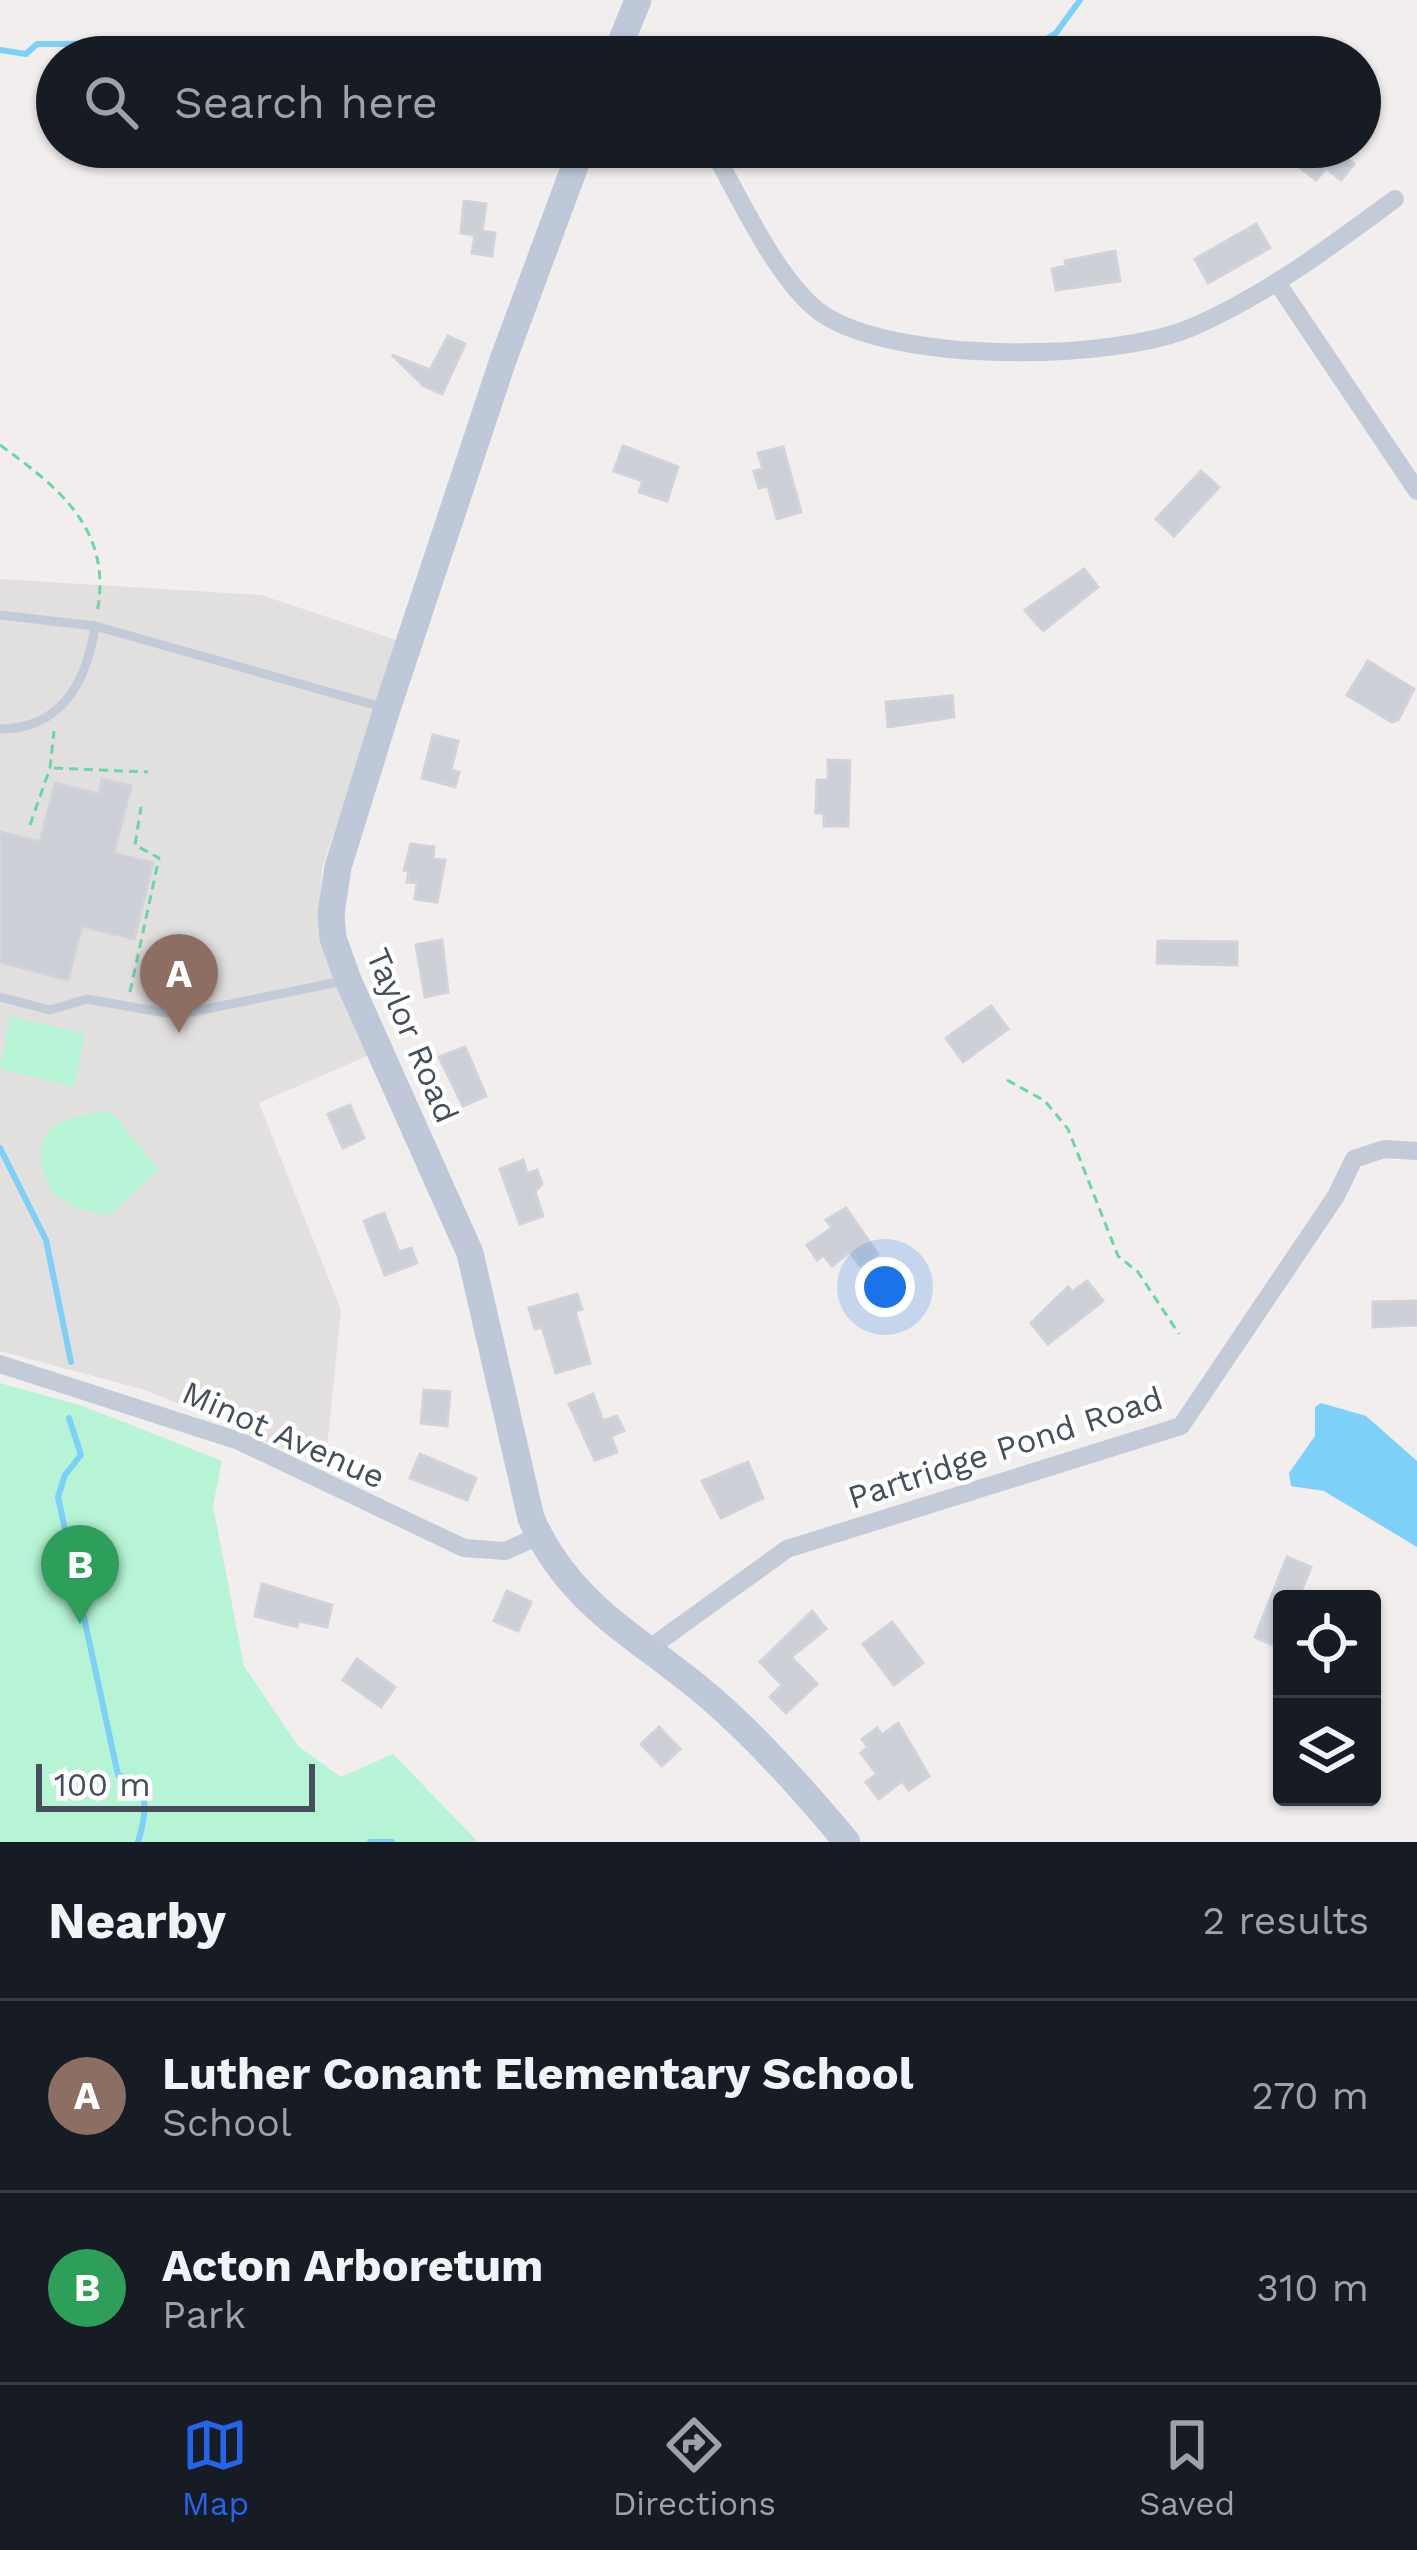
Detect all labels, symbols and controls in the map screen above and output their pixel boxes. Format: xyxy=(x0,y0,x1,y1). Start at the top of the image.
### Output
search box xyxy=(36,36,1381,168)
icon: search xyxy=(78,69,144,135)
text: Search here xyxy=(174,76,438,129)
pin: A xyxy=(140,934,218,1033)
street label: Taylor Road xyxy=(358,942,467,1128)
your location xyxy=(855,1257,915,1317)
street label: Minot Avenue xyxy=(177,1372,391,1496)
street label: Partridge Pond Road xyxy=(843,1378,1167,1517)
pin: B xyxy=(41,1525,119,1624)
map controls xyxy=(1273,1590,1381,1806)
button: locate xyxy=(1273,1590,1381,1698)
button: layers xyxy=(1273,1698,1381,1806)
scale bar xyxy=(36,1758,315,1811)
text: 100 m xyxy=(54,1765,151,1804)
text: Nearby xyxy=(48,1891,226,1950)
text: 2 results xyxy=(1203,1898,1369,1943)
text: Luther Conant Elementary School xyxy=(162,2047,913,2100)
text: A xyxy=(74,2073,100,2118)
text: 270 m xyxy=(1251,2073,1369,2118)
text: School xyxy=(162,2100,292,2145)
text: Acton Arboretum xyxy=(162,2239,543,2292)
text: B xyxy=(74,2265,100,2310)
text: 310 m xyxy=(1256,2265,1369,2310)
text: Park xyxy=(162,2292,246,2337)
tab: Map xyxy=(182,2412,249,2523)
tab: Directions xyxy=(613,2412,776,2523)
tab: Saved xyxy=(1139,2412,1235,2523)

